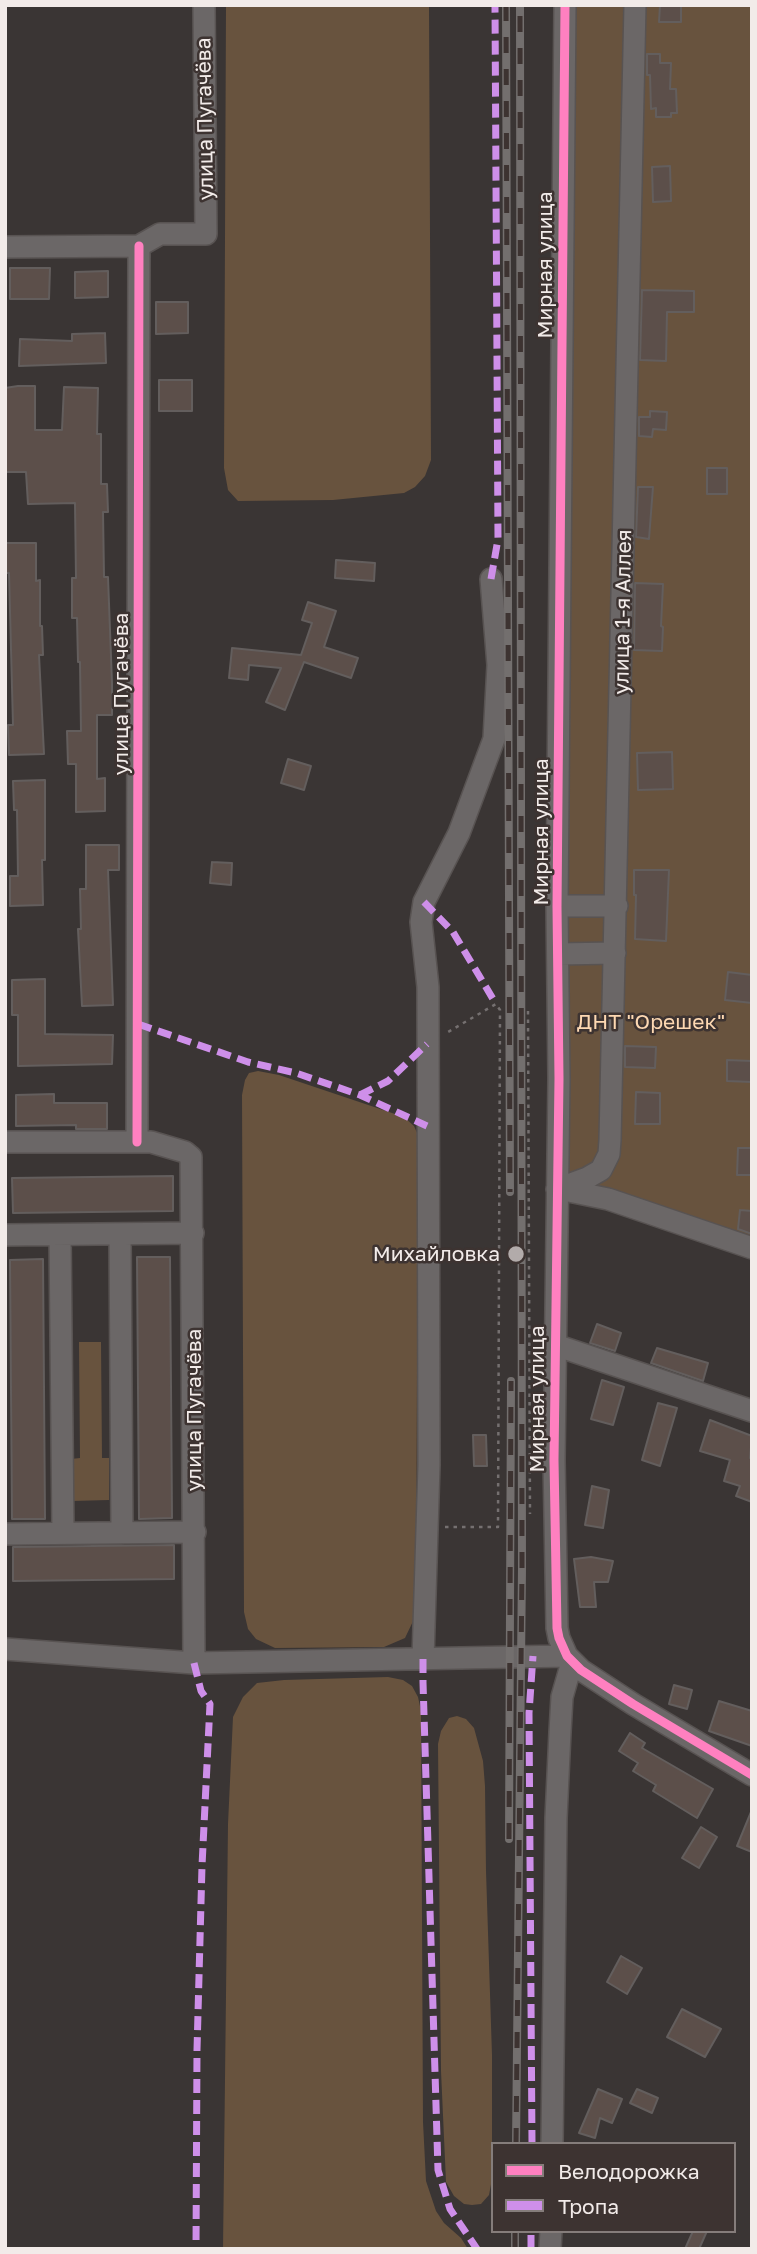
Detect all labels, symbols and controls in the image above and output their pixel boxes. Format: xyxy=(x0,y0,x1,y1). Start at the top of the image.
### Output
street label: улица Пугачёва xyxy=(191,37,219,201)
street label: Мирная улица xyxy=(532,191,558,339)
street label: улица 1-я Аллея xyxy=(609,529,637,695)
street label: улица Пугачёва xyxy=(108,613,134,775)
street label: Мирная улица xyxy=(528,758,554,906)
park label: ДНТ "Орешек" xyxy=(577,1009,725,1035)
place label: Михайловка xyxy=(373,1241,500,1267)
marker: Михайловка xyxy=(506,1244,526,1264)
street label: Мирная улица xyxy=(524,1325,550,1473)
street label: улица Пугачёва xyxy=(181,1329,207,1491)
legend xyxy=(491,2142,736,2233)
text: Велодорожка xyxy=(558,2158,700,2184)
text: Тропа xyxy=(558,2193,619,2219)

